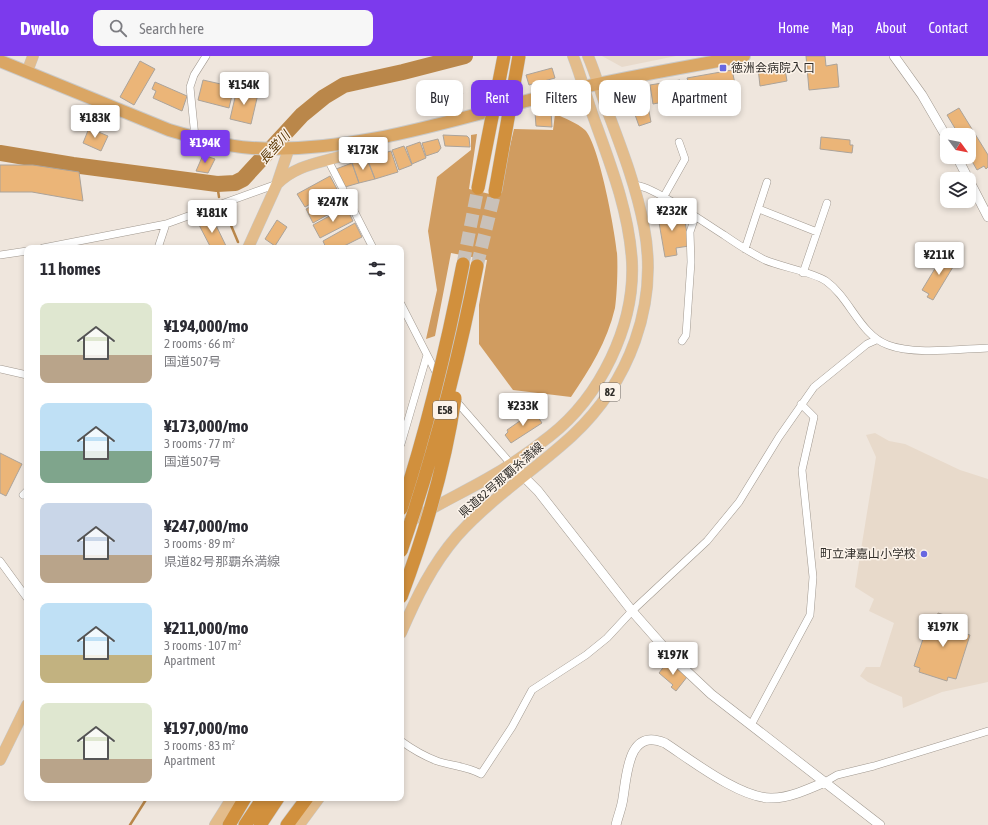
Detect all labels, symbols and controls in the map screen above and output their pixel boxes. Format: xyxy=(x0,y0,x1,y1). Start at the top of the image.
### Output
search box xyxy=(93,10,373,46)
text: Dwello xyxy=(20,17,69,39)
icon: search xyxy=(107,17,129,39)
text: Search here xyxy=(139,20,204,37)
text: Home xyxy=(778,20,809,36)
text: Map xyxy=(831,20,854,36)
text: About xyxy=(876,20,907,36)
text: Contact xyxy=(929,20,968,36)
place label: 徳洲会病院入口 xyxy=(731,61,815,75)
marker: 徳洲会病院入口 xyxy=(718,63,728,73)
pin: ¥154K xyxy=(216,72,272,106)
text: ¥154K xyxy=(229,77,259,92)
chip: Buy xyxy=(416,80,463,116)
chip: Rent xyxy=(471,80,523,116)
chip: Filters xyxy=(531,80,591,116)
chip: New xyxy=(599,80,650,116)
chip: Apartment xyxy=(658,80,741,116)
pin: ¥183K xyxy=(67,105,123,139)
text: ¥183K xyxy=(80,110,110,125)
water label: 長堂川 xyxy=(256,126,294,167)
north arrow xyxy=(940,128,976,164)
map controls xyxy=(940,128,976,208)
pin: ¥194K xyxy=(177,130,233,164)
text: ¥194K xyxy=(190,135,220,150)
pin: ¥173K xyxy=(335,137,391,171)
text: ¥173K xyxy=(348,142,378,157)
button: layers xyxy=(940,172,976,208)
pin: ¥247K xyxy=(305,189,361,223)
text: ¥247K xyxy=(318,194,348,209)
pin: ¥232K xyxy=(644,198,700,232)
pin: ¥181K xyxy=(184,200,240,234)
text: ¥232K xyxy=(657,203,687,218)
text: ¥181K xyxy=(197,205,227,220)
pin: ¥211K xyxy=(911,242,967,276)
text: ¥211K xyxy=(924,247,954,262)
icon: filters xyxy=(366,258,388,280)
text: 11 homes xyxy=(40,259,101,279)
text: ¥194,000/mo xyxy=(164,316,249,336)
icon: home xyxy=(72,319,120,367)
text: 2 rooms · 66 m² xyxy=(164,336,235,351)
text: 国道507号 xyxy=(164,354,221,369)
road number: 82 xyxy=(600,383,620,401)
pin: ¥233K xyxy=(495,393,551,427)
text: ¥233K xyxy=(508,398,538,413)
road number: E58 xyxy=(433,401,457,419)
text: ¥173,000/mo xyxy=(164,416,249,436)
icon: home xyxy=(72,419,120,467)
text: 3 rooms · 77 m² xyxy=(164,436,235,451)
street label: 県道82号那覇糸満線 xyxy=(456,440,546,520)
text: 国道507号 xyxy=(164,454,221,469)
text: ¥247,000/mo xyxy=(164,516,249,536)
icon: home xyxy=(72,519,120,567)
text: 3 rooms · 89 m² xyxy=(164,536,235,551)
place label: 町立津嘉山小学校 xyxy=(820,547,916,561)
marker: 町立津嘉山小学校 xyxy=(919,549,929,559)
text: 県道82号那覇糸満線 xyxy=(164,554,280,569)
pin: ¥197K xyxy=(915,614,971,648)
text: ¥211,000/mo xyxy=(164,618,249,638)
icon: home xyxy=(72,619,120,667)
text: ¥197K xyxy=(928,619,958,634)
text: 3 rooms · 107 m² xyxy=(164,638,241,653)
pin: ¥197K xyxy=(645,642,701,676)
text: ¥197K xyxy=(658,647,688,662)
text: Apartment xyxy=(164,653,215,668)
text: ¥197,000/mo xyxy=(164,718,249,738)
icon: home xyxy=(72,719,120,767)
text: 3 rooms · 83 m² xyxy=(164,738,235,753)
text: Apartment xyxy=(164,753,215,768)

